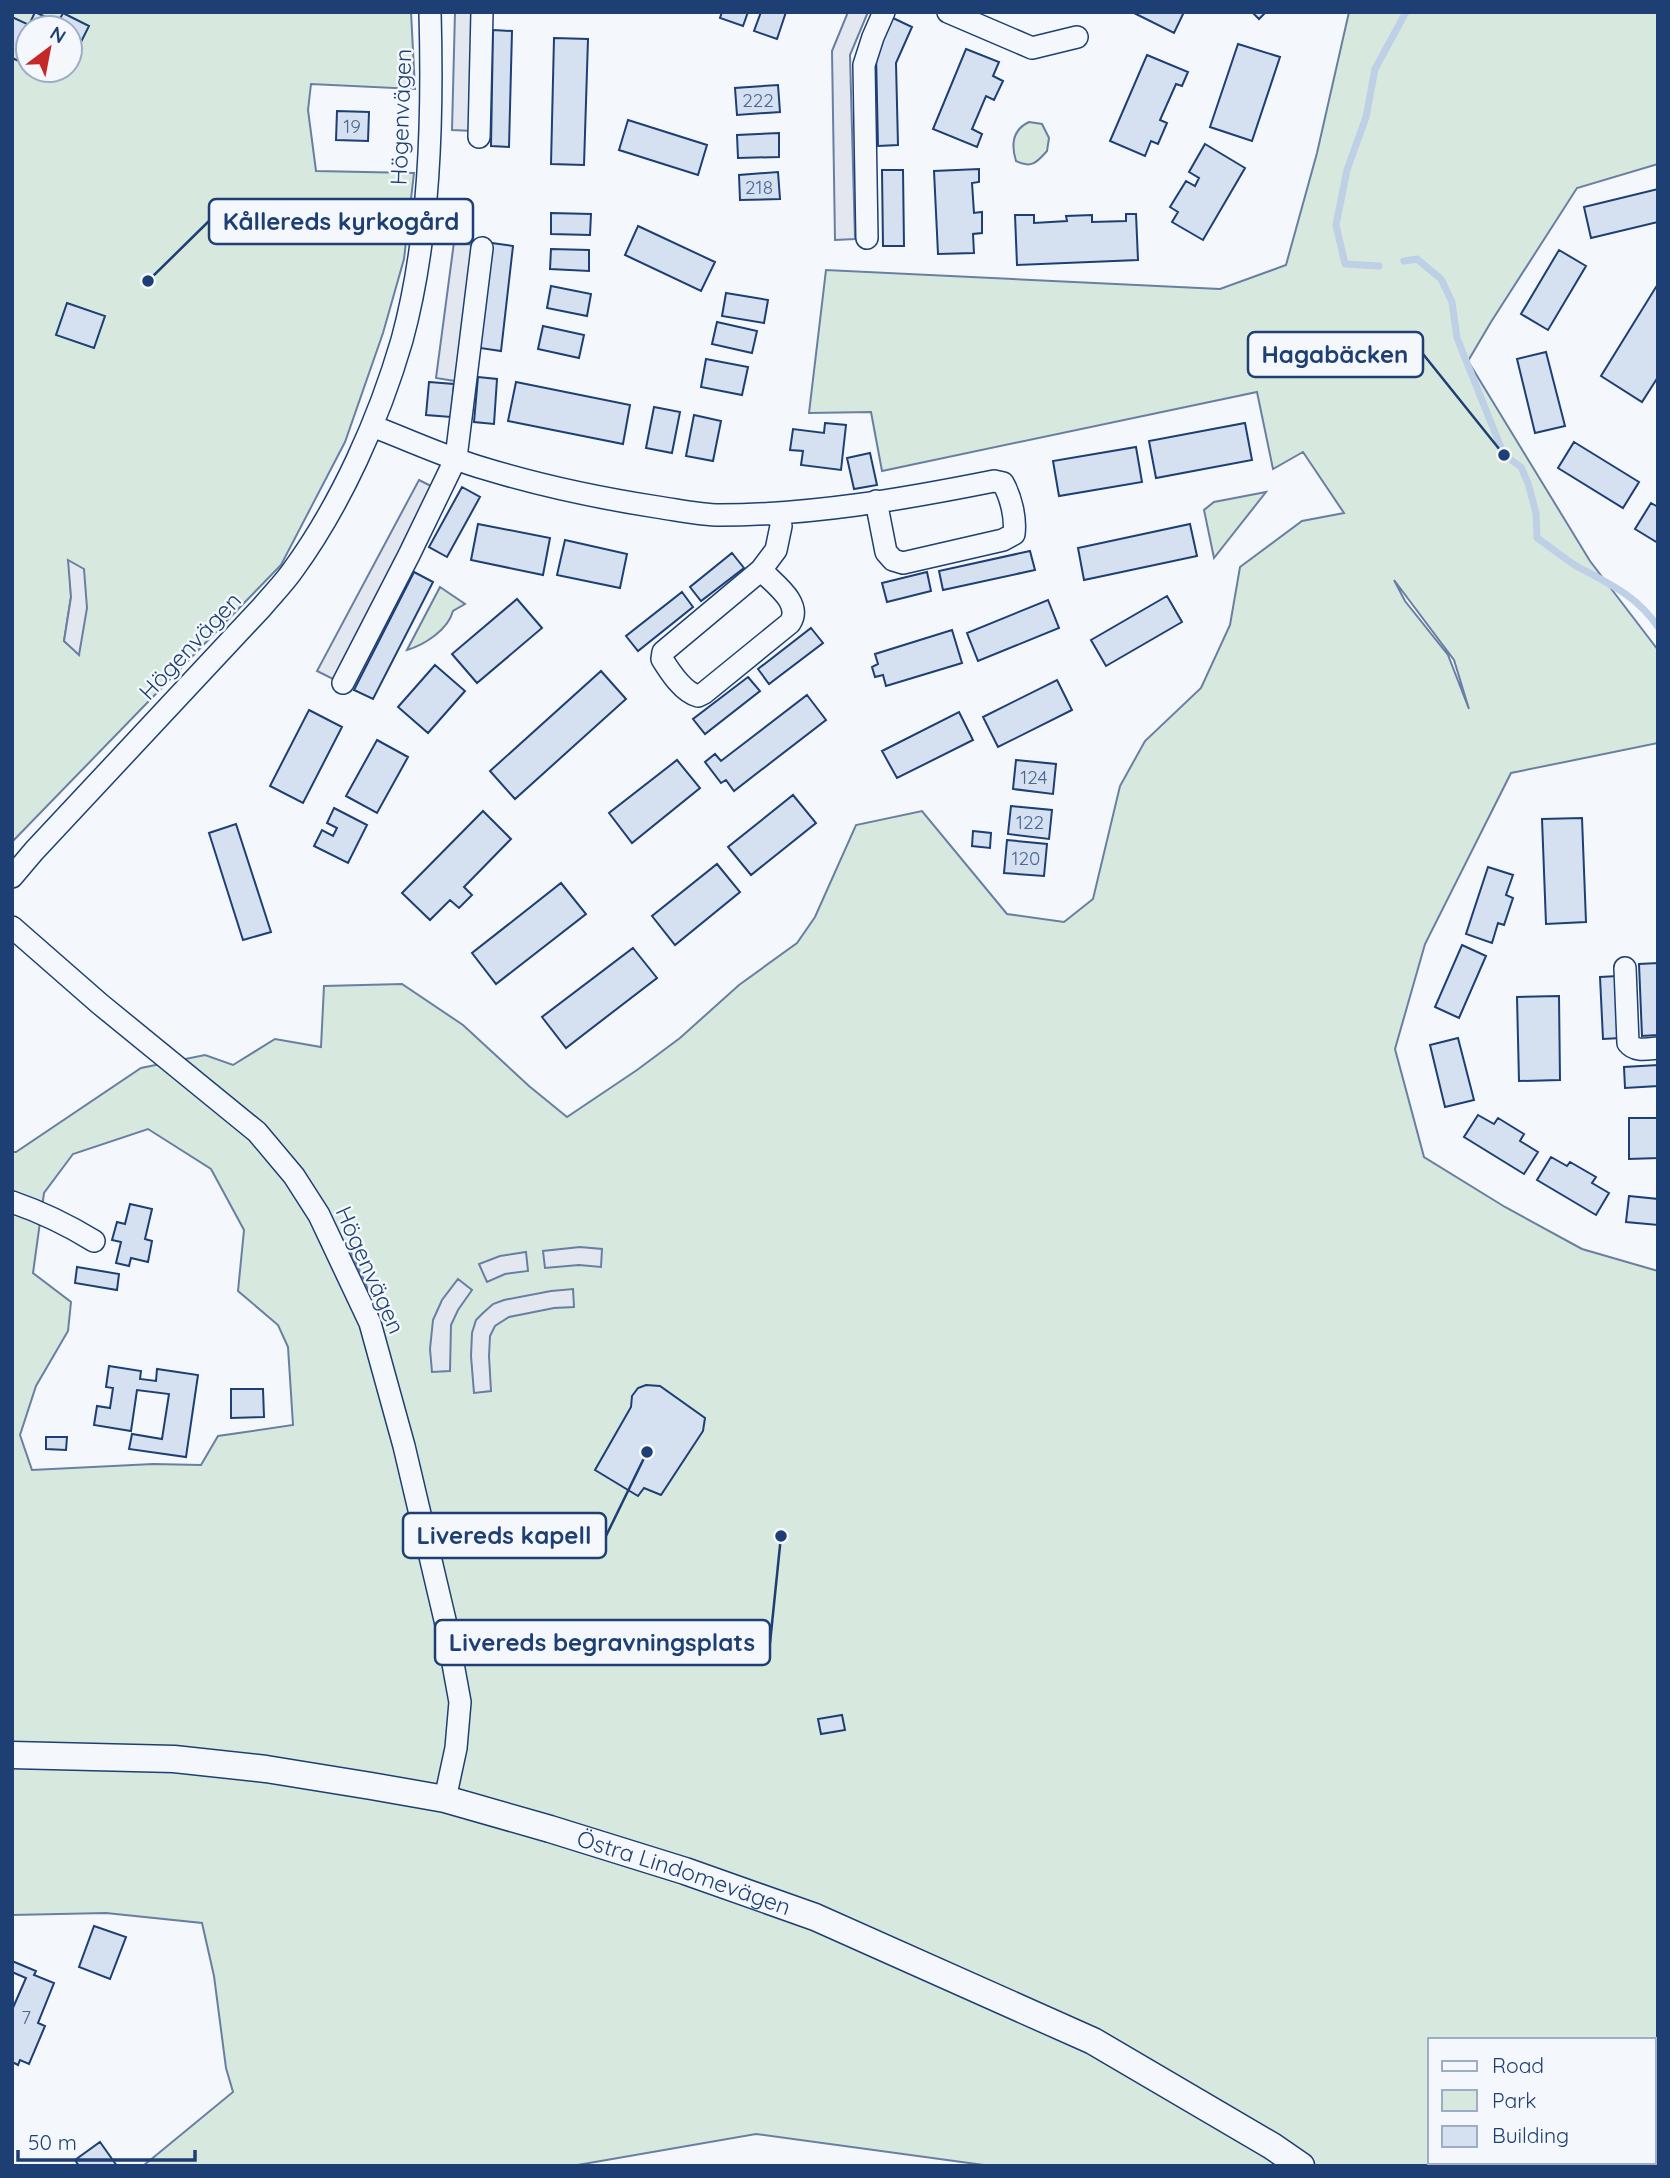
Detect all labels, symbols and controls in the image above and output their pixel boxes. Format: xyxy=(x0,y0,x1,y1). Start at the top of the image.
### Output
north arrow xyxy=(14,14,84,84)
text: N xyxy=(46,21,70,48)
street label: Högenvägen xyxy=(384,48,417,186)
house number: 222 xyxy=(742,88,774,112)
house number: 19 xyxy=(343,114,361,138)
house number: 218 xyxy=(745,175,773,199)
callout: Kållereds kyrkogård xyxy=(209,199,473,244)
text: Kållereds kyrkogård xyxy=(223,206,459,236)
callout: Hagabäcken xyxy=(1248,332,1423,377)
text: Hagabäcken xyxy=(1262,339,1408,369)
street label: Högenvägen xyxy=(132,586,247,706)
house number: 124 xyxy=(1020,765,1048,789)
house number: 122 xyxy=(1016,810,1044,834)
house number: 120 xyxy=(1012,846,1040,870)
street label: Högenvägen xyxy=(329,1201,412,1338)
callout: Livereds kapell xyxy=(403,1513,606,1558)
text: Livereds kapell xyxy=(417,1520,591,1550)
callout: Livereds begravningsplats xyxy=(435,1620,770,1665)
text: Livereds begravningsplats xyxy=(449,1627,755,1657)
street label: Östra Lindomevägen xyxy=(573,1823,795,1921)
house number: 7 xyxy=(21,2005,31,2029)
legend xyxy=(1428,2038,1656,2164)
text: Road xyxy=(1492,2052,1544,2078)
text: Park xyxy=(1492,2087,1536,2113)
scale bar xyxy=(18,2118,194,2162)
text: Building xyxy=(1492,2122,1569,2148)
text: 50 m xyxy=(28,2129,77,2155)

